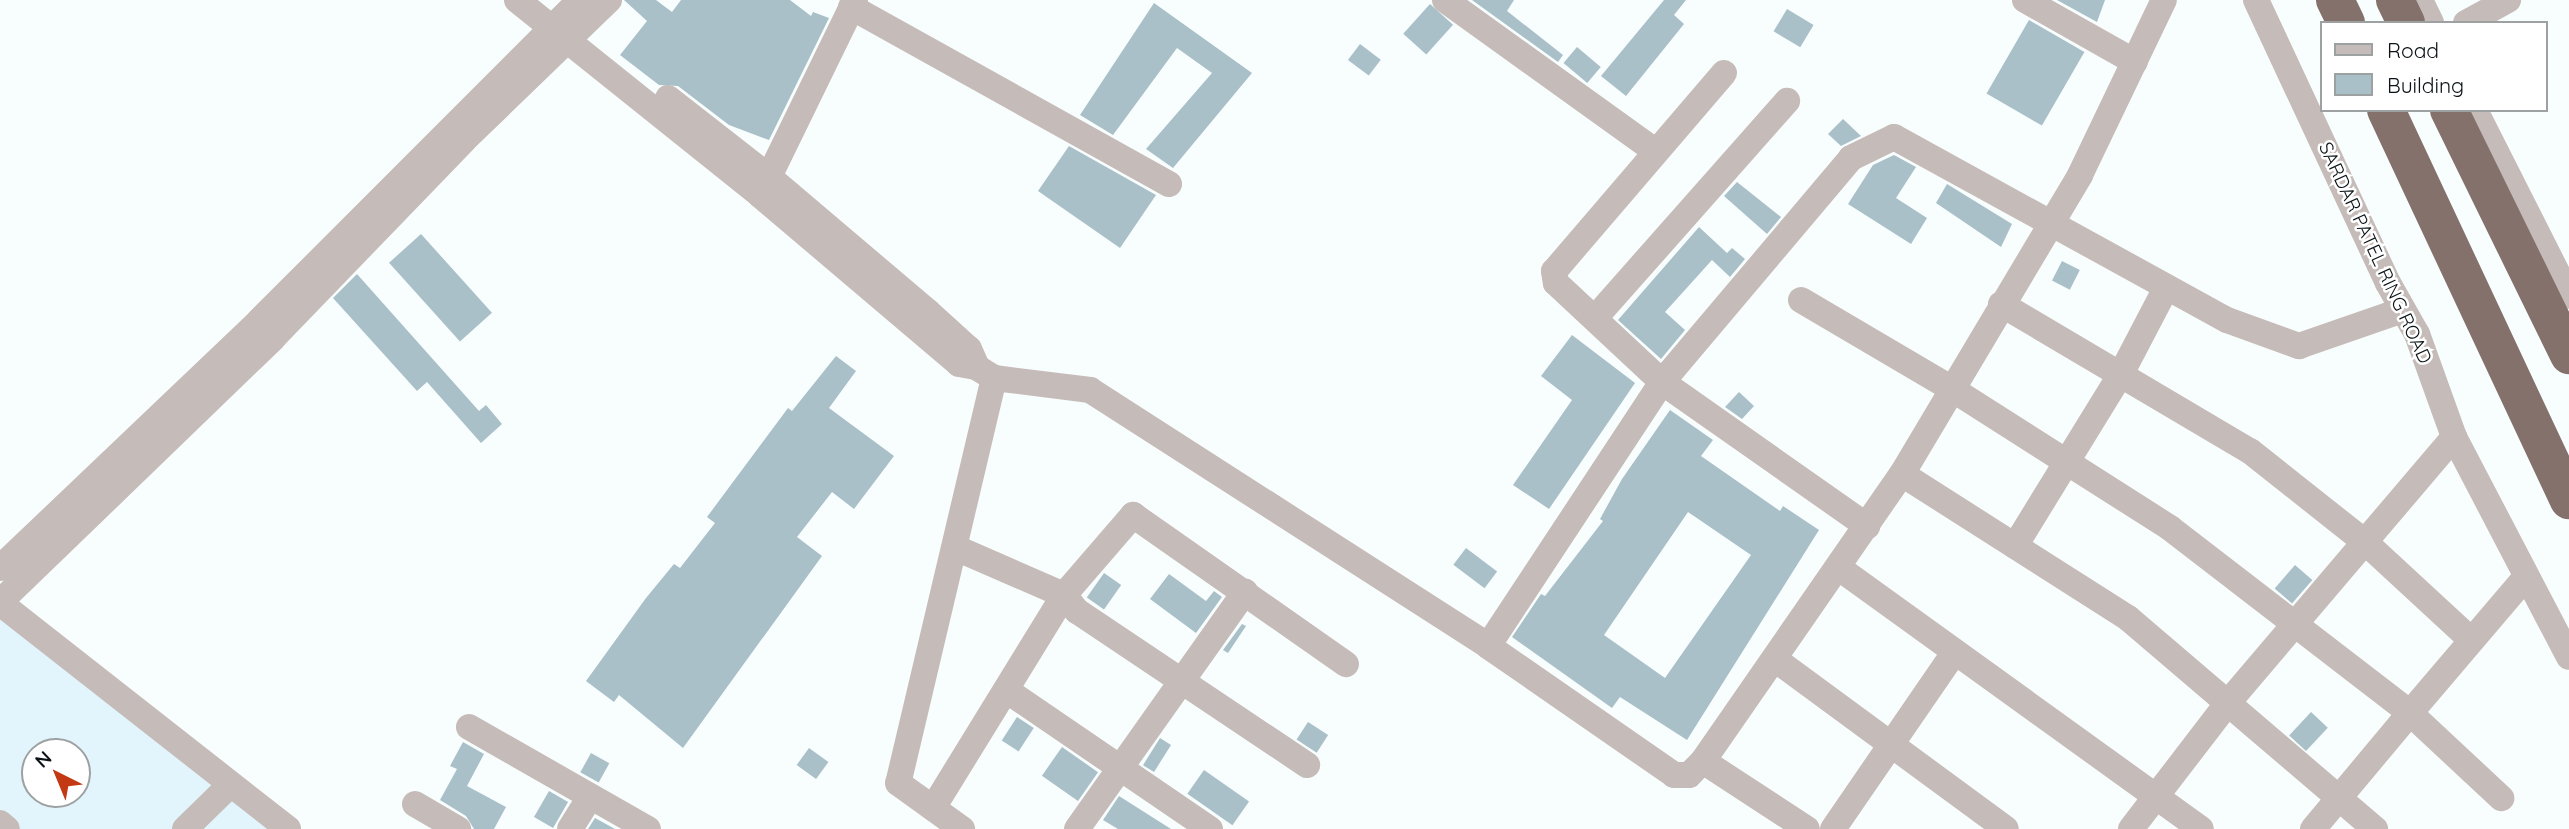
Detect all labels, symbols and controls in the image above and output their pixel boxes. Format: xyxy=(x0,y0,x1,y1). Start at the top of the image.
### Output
legend xyxy=(2320,21,2548,112)
text: Road xyxy=(2387,37,2439,63)
text: Building xyxy=(2387,72,2464,98)
street label: SARDAR PATEL RING ROAD xyxy=(2314,139,2436,367)
north arrow xyxy=(21,738,91,808)
text: N xyxy=(30,746,56,773)

